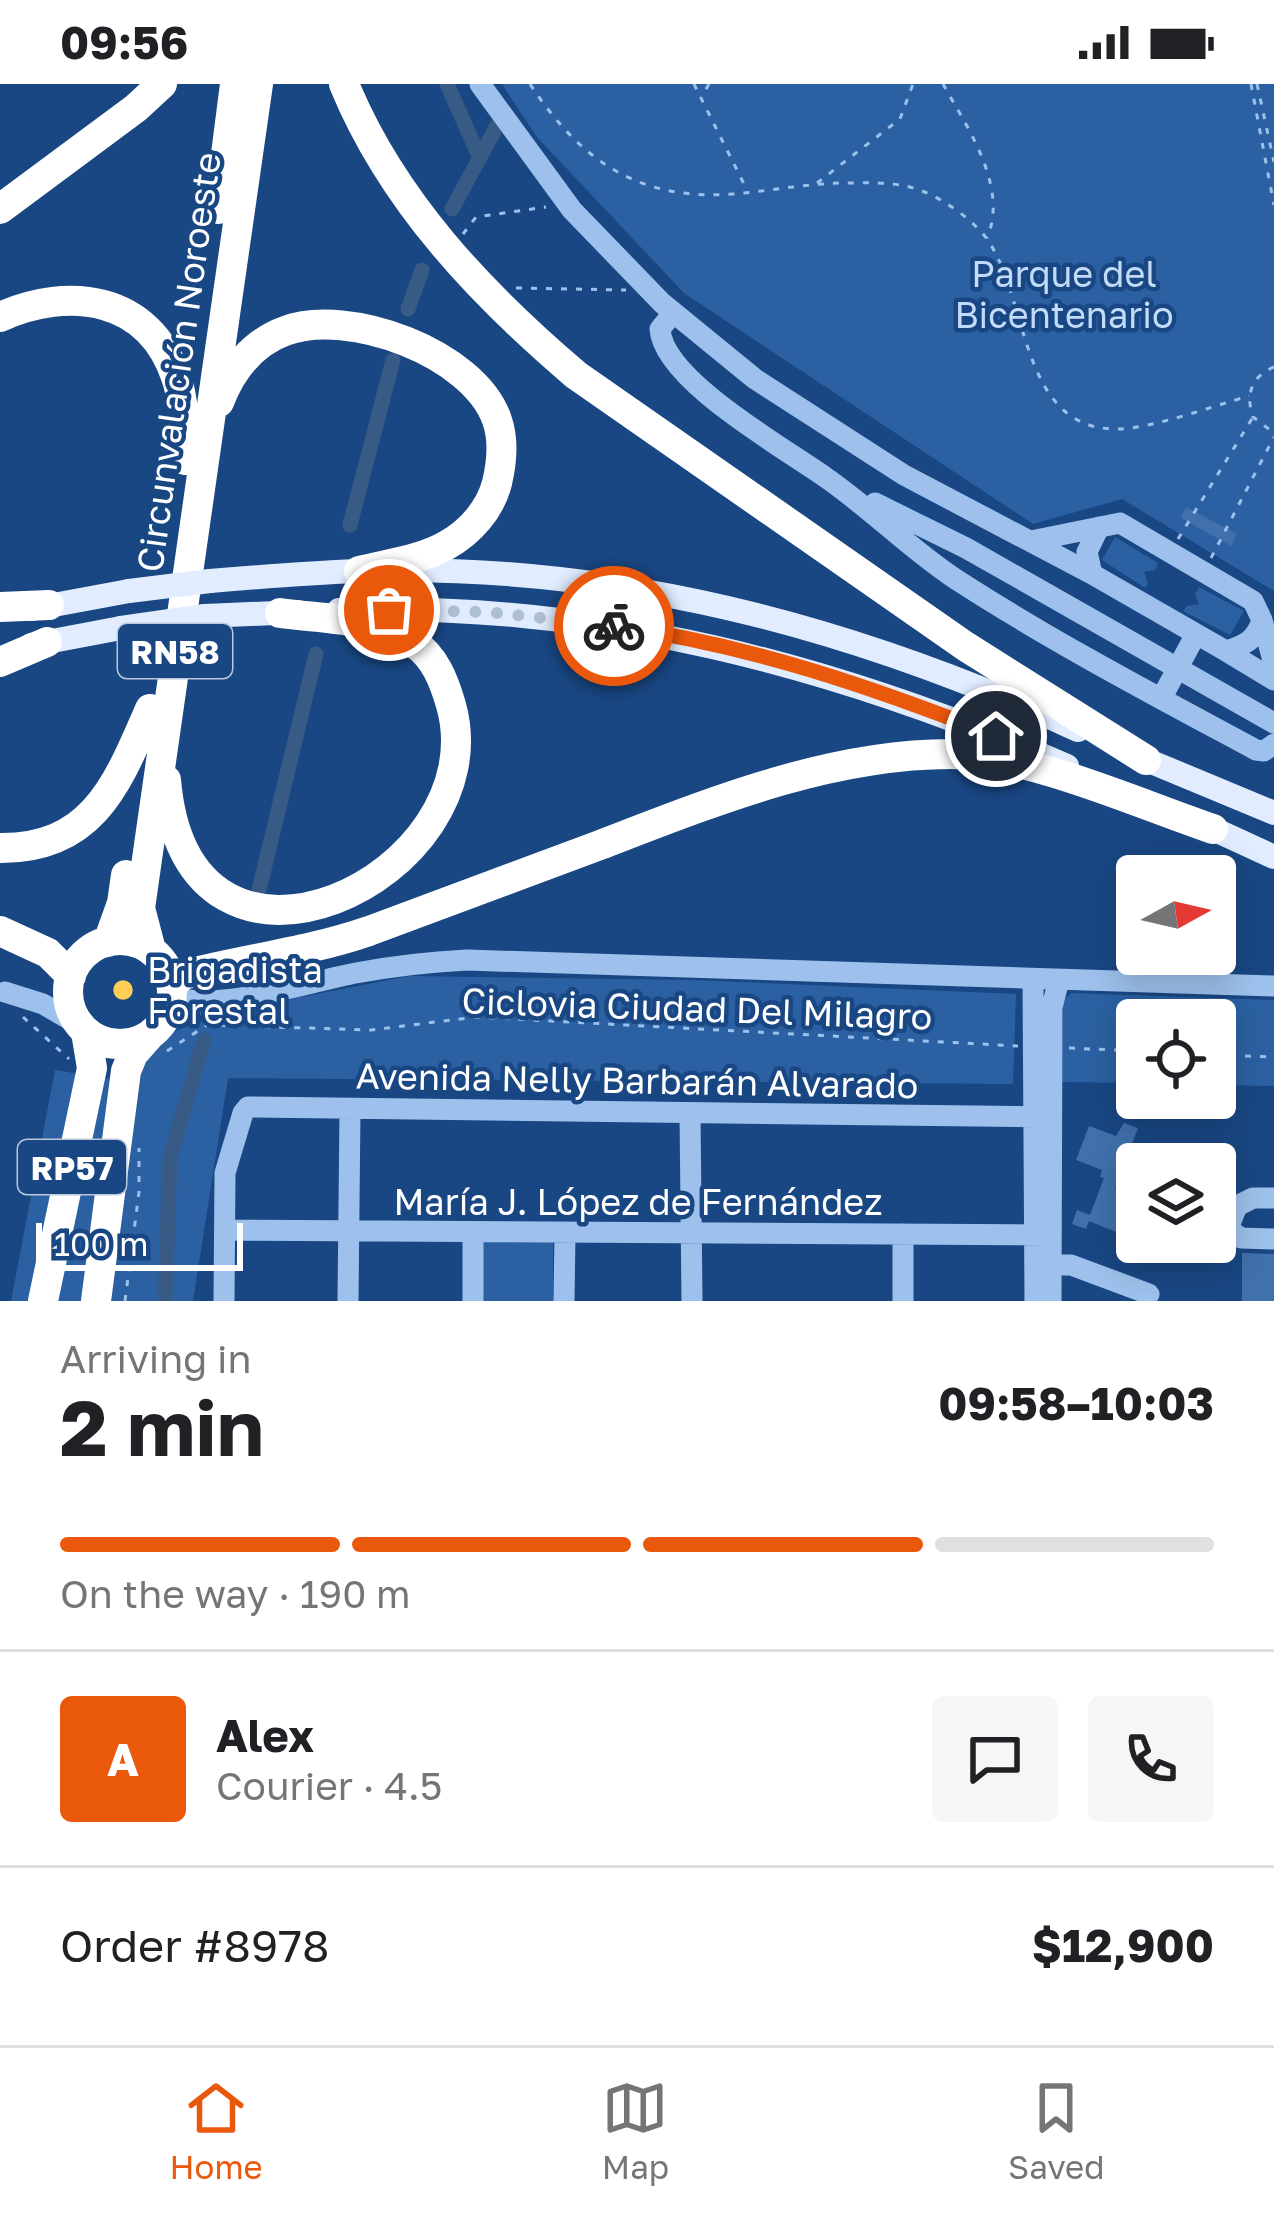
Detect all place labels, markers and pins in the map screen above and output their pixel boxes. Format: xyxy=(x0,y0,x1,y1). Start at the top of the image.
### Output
pin xyxy=(338,559,440,661)
pin xyxy=(945,685,1047,787)
place label: Brigadista Forestal xyxy=(147,948,323,1032)
marker: Brigadista Forestal xyxy=(110,977,136,1003)

